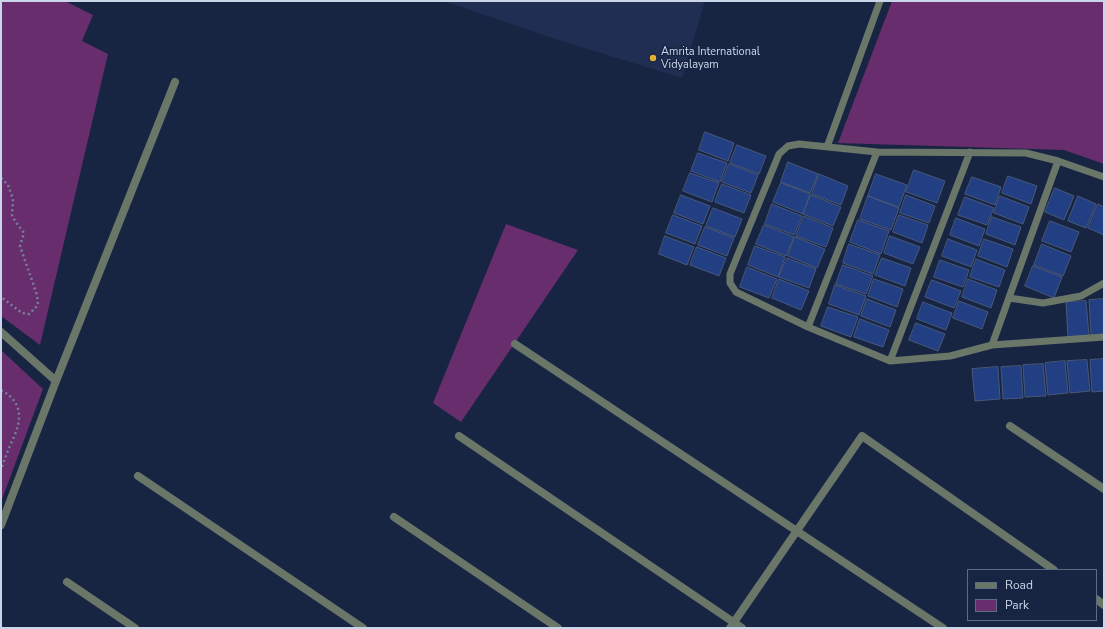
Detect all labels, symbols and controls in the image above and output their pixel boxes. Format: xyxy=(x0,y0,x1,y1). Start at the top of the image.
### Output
place label: Amrita International Vidyalayam xyxy=(661,45,760,71)
marker: Amrita International Vidyalayam xyxy=(648,53,658,63)
legend xyxy=(967,569,1097,621)
text: Road xyxy=(1005,577,1033,593)
text: Park xyxy=(1005,597,1029,613)

